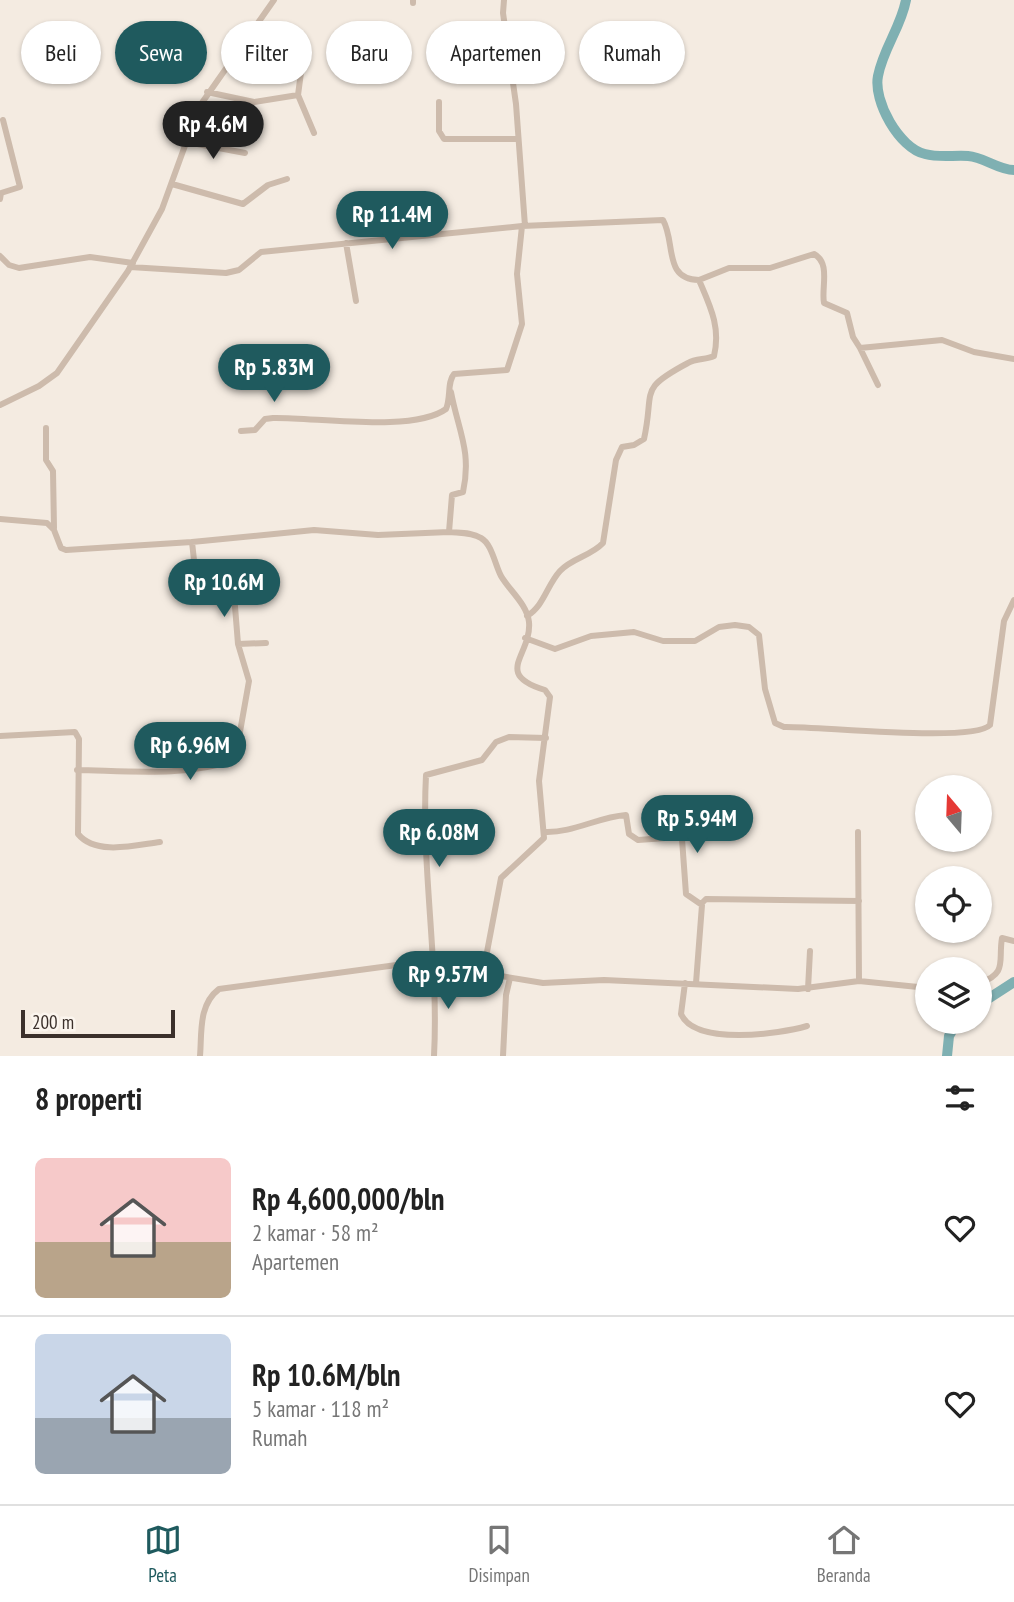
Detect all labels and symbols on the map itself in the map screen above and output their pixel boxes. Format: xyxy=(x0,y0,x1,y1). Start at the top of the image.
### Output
pin: Rp 4.6M xyxy=(148,102,278,161)
pin: Rp 11.4M xyxy=(320,191,464,251)
pin: Rp 5.83M xyxy=(202,344,346,404)
pin: Rp 10.6M xyxy=(152,560,296,619)
pin: Rp 6.96M xyxy=(118,722,262,782)
north arrow xyxy=(915,775,992,852)
pin: Rp 5.94M xyxy=(625,796,769,855)
pin: Rp 6.08M xyxy=(367,810,511,869)
pin: Rp 9.57M xyxy=(376,951,520,1011)
scale bar xyxy=(21,1007,175,1039)

